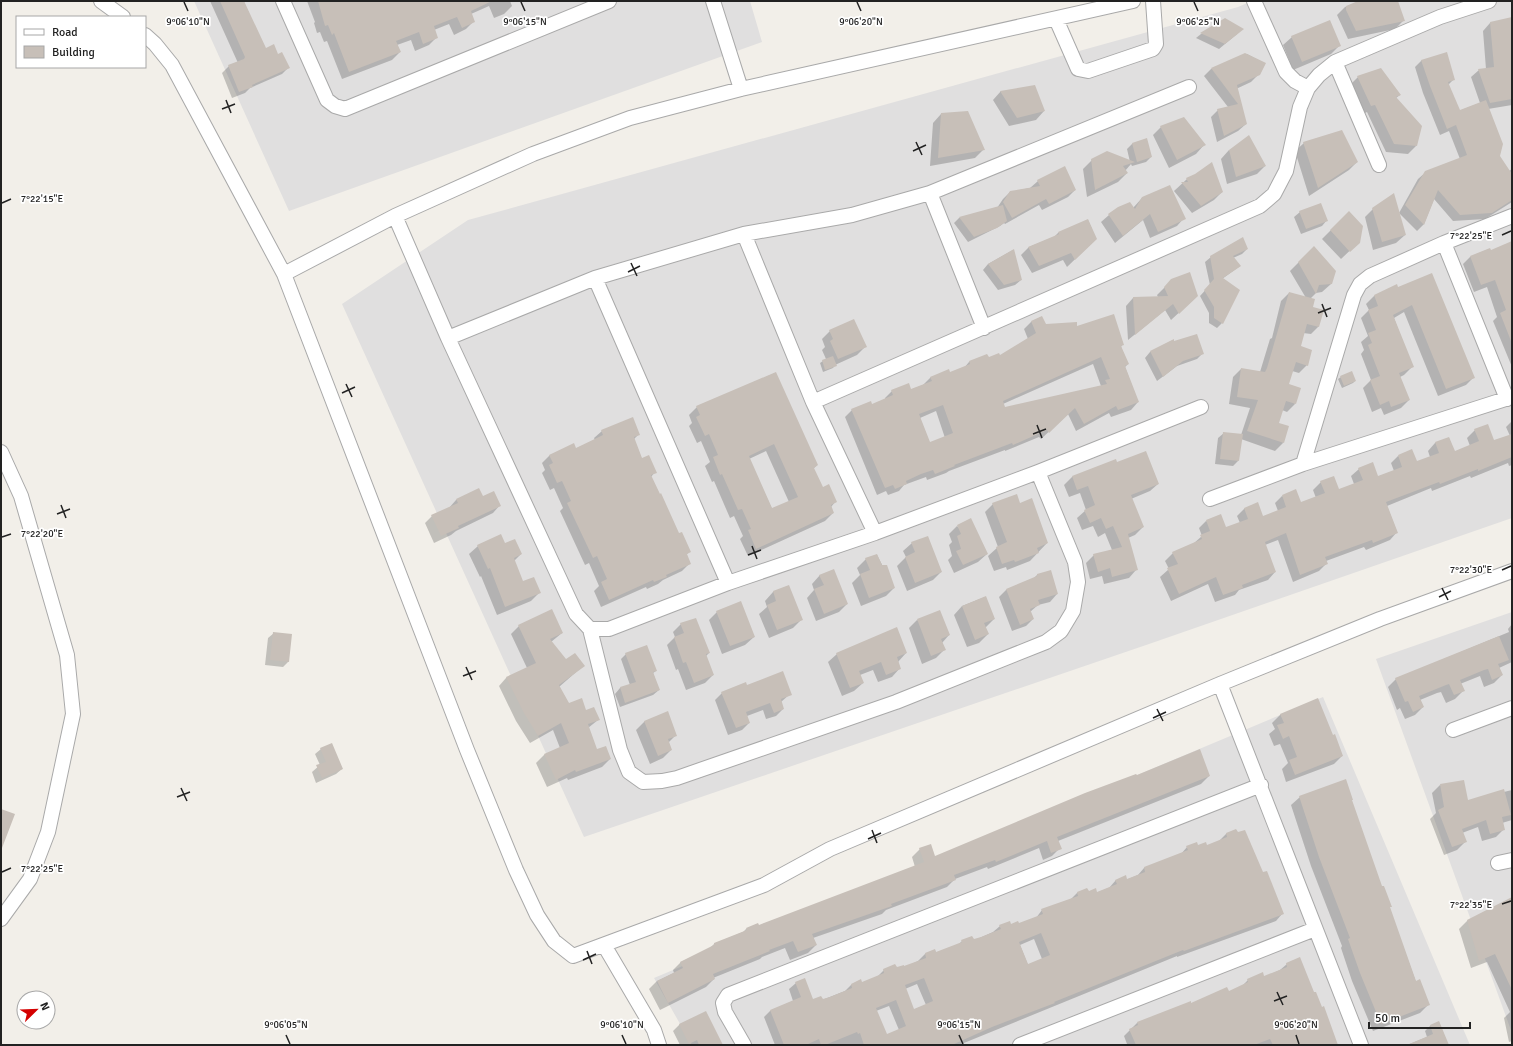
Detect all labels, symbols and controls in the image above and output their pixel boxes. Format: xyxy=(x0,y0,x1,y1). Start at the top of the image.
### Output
legend xyxy=(16,16,146,68)
text: 9°06'10"N xyxy=(166,16,210,28)
text: 9°06'15"N xyxy=(503,16,547,28)
text: 9°06'20"N xyxy=(839,16,883,28)
text: 9°06'25"N xyxy=(1176,16,1220,28)
text: Road xyxy=(52,25,78,40)
text: Building xyxy=(52,45,95,60)
text: 7°22'15"E xyxy=(21,193,63,205)
text: 7°22'25"E xyxy=(1450,230,1492,242)
text: 7°22'20"E xyxy=(21,528,63,540)
text: 7°22'30"E xyxy=(1450,564,1492,576)
text: 7°22'25"E xyxy=(21,863,63,875)
text: 7°22'35"E xyxy=(1450,899,1492,911)
north arrow xyxy=(16,990,56,1030)
text: N xyxy=(37,1000,52,1012)
scale bar xyxy=(1369,1004,1470,1030)
text: 50 m xyxy=(1375,1011,1400,1026)
text: 9°06'05"N xyxy=(264,1019,308,1031)
text: 9°06'10"N xyxy=(600,1019,644,1031)
text: 9°06'15"N xyxy=(937,1019,981,1031)
text: 9°06'20"N xyxy=(1274,1019,1318,1031)

